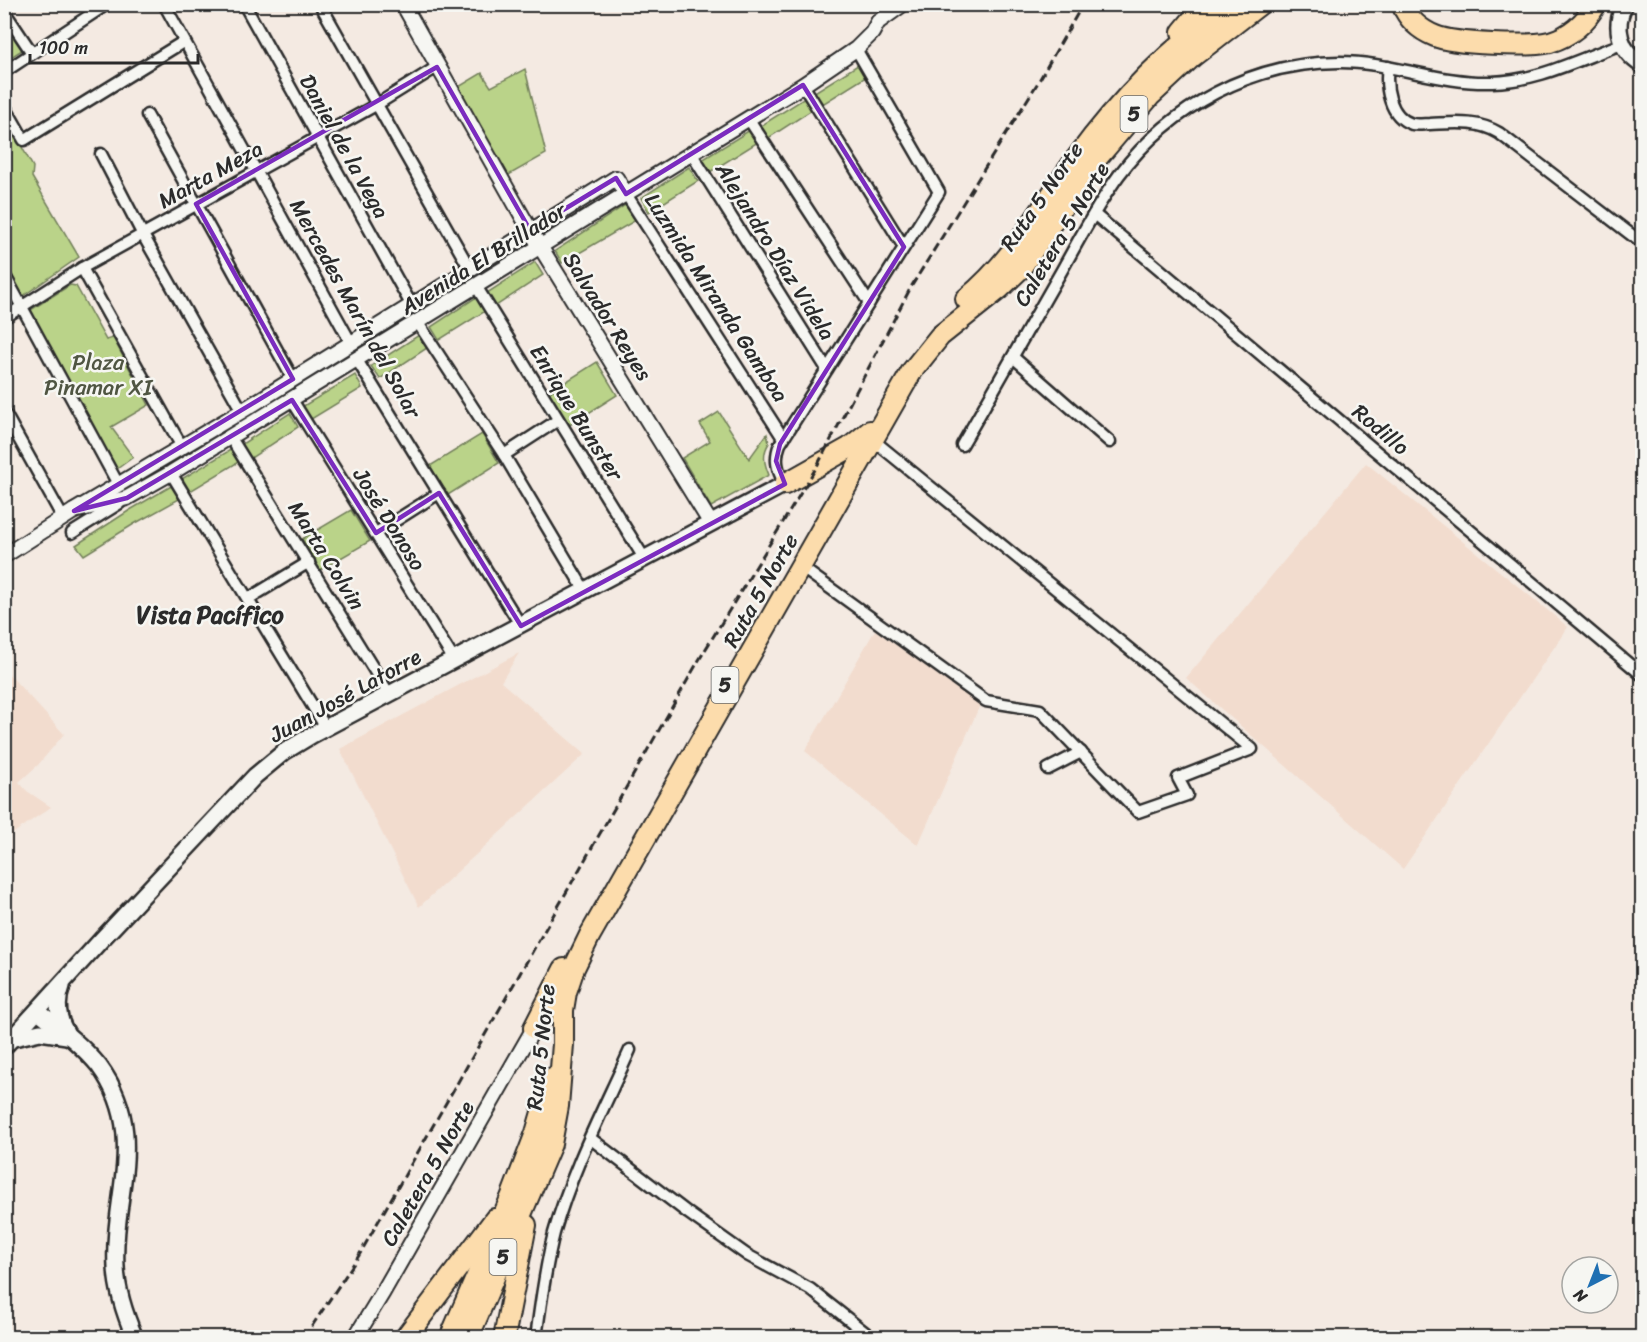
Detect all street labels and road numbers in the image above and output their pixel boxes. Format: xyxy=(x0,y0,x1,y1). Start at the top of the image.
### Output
street label: Daniel de la Vega xyxy=(289,67,401,226)
road number: 5 xyxy=(1120,96,1148,132)
street label: Marta Meza xyxy=(150,129,270,219)
street label: Ruta 5 Norte xyxy=(989,133,1094,259)
street label: Alejandro Díaz Videla xyxy=(704,153,846,348)
street label: Caletera 5 Norte xyxy=(1003,154,1120,314)
street label: Luzmida Miranda Gamboa xyxy=(634,184,799,410)
street label: Mercedes Marín del Solar xyxy=(279,191,433,427)
street label: Avenida El Brillador xyxy=(391,191,575,326)
street label: Salvador Reyes xyxy=(552,244,663,389)
street label: Enrique Bunster xyxy=(519,336,635,490)
street label: Rodillo xyxy=(1343,393,1418,465)
street label: José Donoso xyxy=(342,459,437,579)
street label: Marta Colvin xyxy=(277,493,376,618)
street label: Ruta 5 Norte xyxy=(712,526,809,655)
street label: Juan José Latorre xyxy=(261,637,429,754)
road number: 5 xyxy=(712,667,738,703)
street label: Ruta 5 Norte xyxy=(514,982,567,1112)
street label: Caletera 5 Norte xyxy=(370,1093,485,1254)
road number: 5 xyxy=(490,1239,516,1275)

